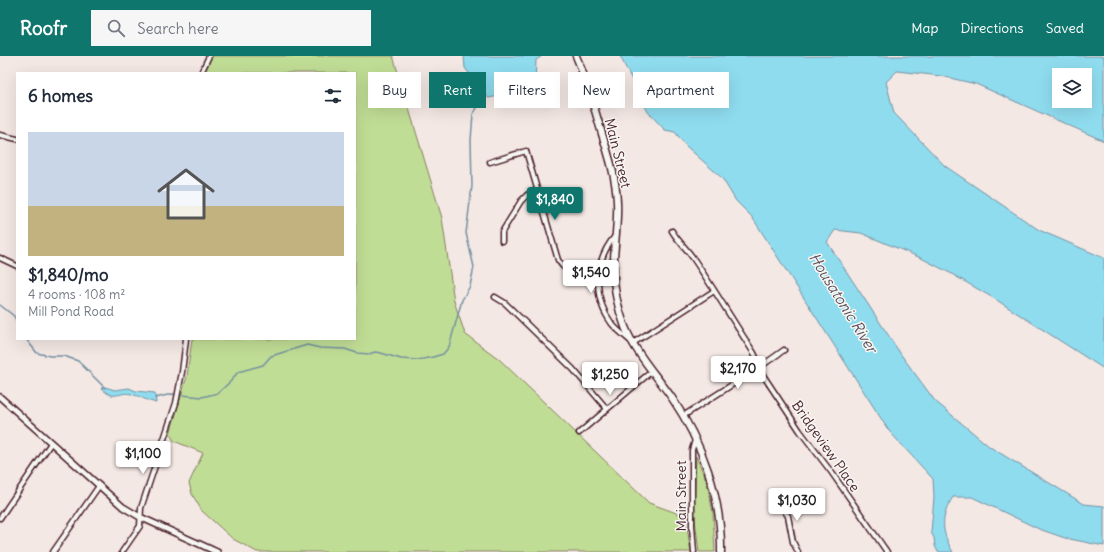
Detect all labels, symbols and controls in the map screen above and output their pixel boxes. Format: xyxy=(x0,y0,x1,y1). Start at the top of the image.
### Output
search box xyxy=(91,10,371,46)
text: Roofr xyxy=(20,16,67,40)
icon: search xyxy=(105,17,127,39)
text: Search here xyxy=(137,19,218,38)
text: Map xyxy=(911,19,938,37)
text: Directions xyxy=(960,19,1024,37)
text: Saved xyxy=(1046,19,1084,37)
map controls xyxy=(1052,68,1092,108)
button: layers xyxy=(1052,68,1092,108)
chip: Buy xyxy=(368,72,421,108)
chip: Rent xyxy=(429,72,486,108)
chip: Filters xyxy=(494,72,560,108)
chip: New xyxy=(568,72,625,108)
chip: Apartment xyxy=(633,72,729,108)
text: 6 homes xyxy=(28,85,93,107)
icon: filters xyxy=(322,85,344,107)
street label: Main Street xyxy=(601,116,635,190)
icon: home xyxy=(150,158,222,230)
pin: $1,840 xyxy=(522,187,588,221)
text: $1,840 xyxy=(536,191,574,208)
water label: Housatonic River xyxy=(805,249,883,358)
pin: $1,540 xyxy=(558,260,624,294)
text: $1,840/mo xyxy=(28,264,108,286)
text: $1,540 xyxy=(572,264,610,281)
text: 4 rooms · 108 m² xyxy=(28,286,125,303)
text: Mill Pond Road xyxy=(28,303,114,320)
pin: $2,170 xyxy=(705,356,771,390)
text: $2,170 xyxy=(720,360,756,377)
pin: $1,250 xyxy=(577,362,643,396)
text: $1,250 xyxy=(591,366,629,383)
street label: Bridgeview Place xyxy=(788,397,864,495)
pin: $1,100 xyxy=(110,441,176,475)
text: $1,100 xyxy=(125,445,161,462)
street label: Main Street xyxy=(672,460,690,532)
pin: $1,030 xyxy=(764,488,830,522)
text: $1,030 xyxy=(777,492,817,509)

